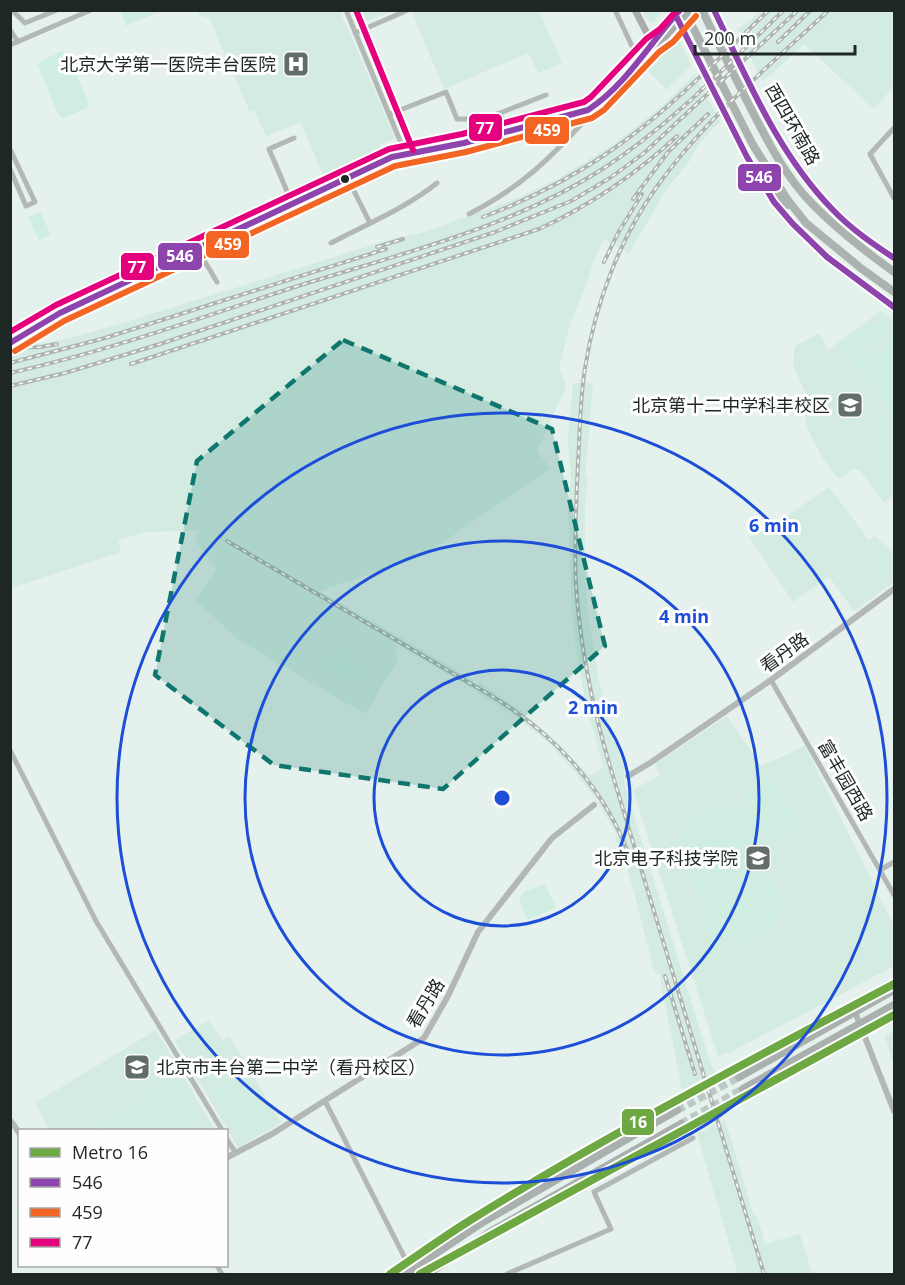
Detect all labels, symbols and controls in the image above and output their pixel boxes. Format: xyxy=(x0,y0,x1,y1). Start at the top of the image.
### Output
scale bar xyxy=(695,18,856,56)
text: 200 m xyxy=(704,26,756,50)
hospital icon: 北京大学第一医院丰台医院 xyxy=(281,49,311,79)
place label: 北京大学第一医院丰台医院 xyxy=(60,52,276,76)
street label: 西四环南路 xyxy=(760,79,826,169)
line badge: 77 xyxy=(468,113,503,142)
line badge: 459 xyxy=(524,116,570,145)
text: 77 xyxy=(476,117,494,139)
text: 459 xyxy=(533,119,561,141)
line badge: 546 xyxy=(737,163,782,192)
text: 546 xyxy=(745,166,773,188)
unlabelled marker xyxy=(339,173,351,185)
line badge: 459 xyxy=(205,230,250,259)
text: 459 xyxy=(214,233,242,255)
line badge: 546 xyxy=(157,242,203,271)
text: 546 xyxy=(166,245,194,267)
line badge: 77 xyxy=(120,252,155,281)
text: 77 xyxy=(128,256,146,278)
school or university icon: 北京第十二中学科丰校区 xyxy=(835,390,865,420)
place label: 北京第十二中学科丰校区 xyxy=(632,393,830,417)
text: 6 min xyxy=(749,513,799,537)
text: 4 min xyxy=(659,604,709,628)
street label: 看丹路 xyxy=(755,626,813,678)
text: 2 min xyxy=(568,695,618,719)
street label: 富丰园西路 xyxy=(813,735,879,825)
centre of rings xyxy=(492,788,512,808)
school or university icon: 北京电子科技学院 xyxy=(743,843,773,873)
place label: 北京电子科技学院 xyxy=(594,846,738,870)
street label: 看丹路 xyxy=(401,974,449,1032)
school or university icon: 北京市丰台第二中学（看丹校区） xyxy=(122,1052,152,1082)
place label: 北京市丰台第二中学（看丹校区） xyxy=(156,1055,426,1079)
line badge: 16 xyxy=(621,1108,655,1136)
text: 16 xyxy=(629,1111,647,1133)
legend xyxy=(18,1129,228,1267)
text: Metro 16 xyxy=(72,1140,148,1164)
text: 546 xyxy=(72,1170,103,1194)
text: 459 xyxy=(72,1200,103,1224)
text: 77 xyxy=(72,1230,93,1254)

